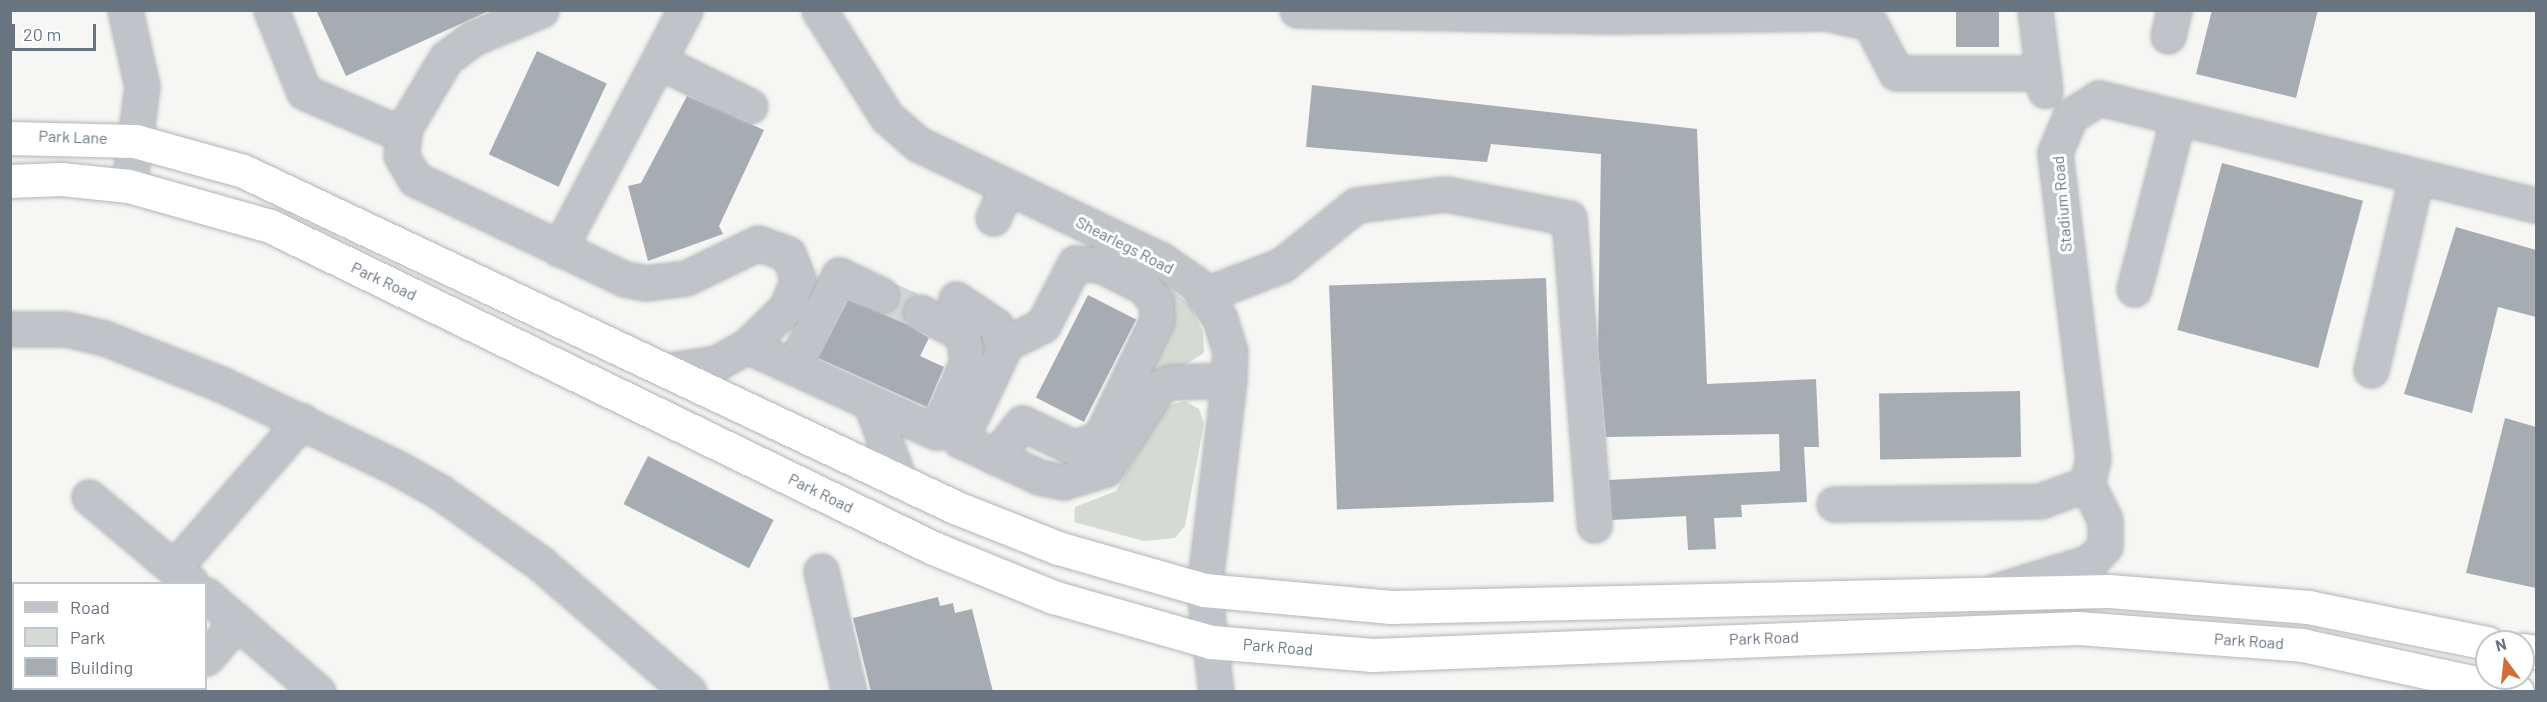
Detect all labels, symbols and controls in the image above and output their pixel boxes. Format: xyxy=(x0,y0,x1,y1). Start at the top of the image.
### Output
scale bar xyxy=(15,12,99,50)
text: 20 m xyxy=(23,23,61,45)
street label: Park Lane xyxy=(38,126,108,148)
street label: Stadium Road xyxy=(2048,155,2076,253)
street label: Shearlegs Road xyxy=(1073,212,1177,278)
street label: Park Road xyxy=(348,258,420,304)
street label: Park Road xyxy=(785,469,857,517)
legend xyxy=(12,582,207,690)
text: Road xyxy=(70,596,110,618)
text: Park xyxy=(70,626,105,648)
street label: Park Road xyxy=(1729,627,1799,649)
street label: Park Road xyxy=(2213,629,2285,653)
north arrow xyxy=(2475,630,2535,690)
street label: Park Road xyxy=(1242,634,1314,660)
text: N xyxy=(2493,634,2508,655)
text: Building xyxy=(70,656,133,678)

